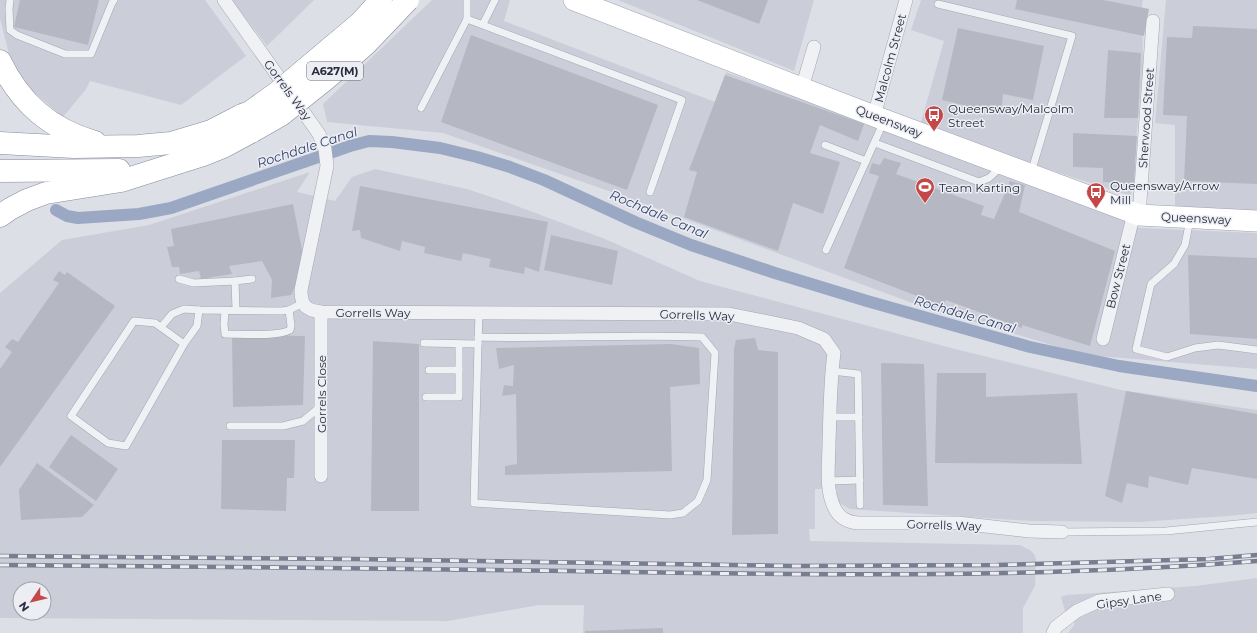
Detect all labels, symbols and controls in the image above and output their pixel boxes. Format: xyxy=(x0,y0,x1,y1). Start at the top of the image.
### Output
street label: Malcolm Street xyxy=(871,12,909,104)
street label: Gorrels Way xyxy=(261,57,315,124)
road number: A627(M) xyxy=(307,62,363,80)
street label: Sherwood Street xyxy=(1135,67,1157,169)
street label: Queensway xyxy=(854,101,925,141)
place label: Queensway/Malcolm Street xyxy=(948,101,1074,130)
bus stop icon: Queensway/Malcolm Street xyxy=(923,104,945,132)
water label: Rochdale Canal xyxy=(255,123,360,171)
sports icon: Team Karting xyxy=(914,176,936,204)
place label: Queensway/Arrow Mill xyxy=(1110,178,1220,207)
place label: Team Karting xyxy=(939,180,1020,195)
bus stop icon: Queensway/Arrow Mill xyxy=(1085,181,1107,209)
water label: Rochdale Canal xyxy=(608,186,711,242)
street label: Queensway xyxy=(1161,209,1232,227)
street label: Bow Street xyxy=(1103,242,1133,310)
water label: Rochdale Canal xyxy=(912,292,1018,336)
street label: Gorrells Way xyxy=(336,305,411,320)
street label: Gorrells Way xyxy=(659,306,735,324)
street label: Gorrels Close xyxy=(314,355,329,433)
street label: Gorrells Way xyxy=(906,516,982,534)
north arrow xyxy=(12,581,52,621)
street label: Gipsy Lane xyxy=(1095,588,1163,612)
text: N xyxy=(16,599,32,614)

